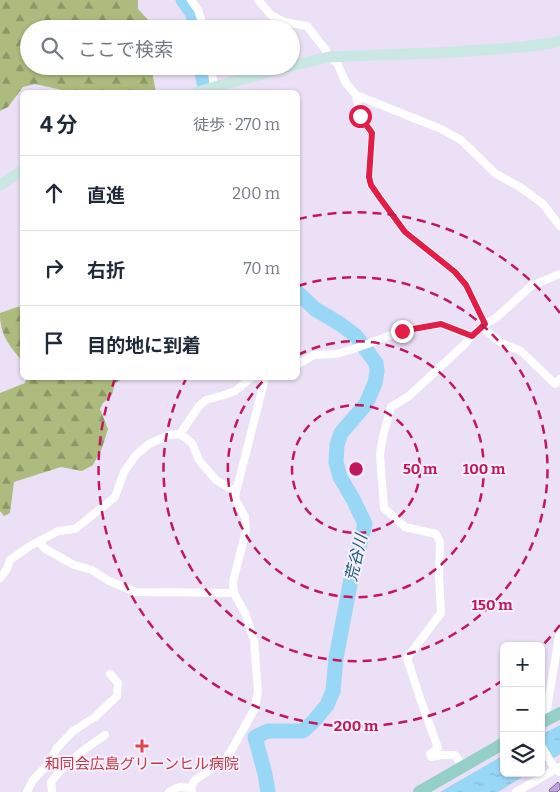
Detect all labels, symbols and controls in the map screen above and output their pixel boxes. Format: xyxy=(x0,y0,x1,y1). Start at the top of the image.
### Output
search box xyxy=(20,20,300,75)
icon: search xyxy=(38,34,66,62)
text: ここで検索 xyxy=(78,38,173,61)
route start xyxy=(349,105,372,128)
text: 4 分 xyxy=(40,112,78,138)
text: 徒歩 · 270 m xyxy=(193,115,280,134)
icon: ahead xyxy=(40,179,68,207)
text: 直進 xyxy=(87,184,125,207)
text: 200 m xyxy=(232,184,280,203)
icon: right xyxy=(40,254,68,282)
text: 右折 xyxy=(87,259,125,282)
text: 70 m xyxy=(244,259,280,278)
route end xyxy=(391,320,414,343)
icon: arrive xyxy=(40,329,68,357)
text: 目的地に到着 xyxy=(87,334,201,357)
centre of rings xyxy=(347,460,365,478)
text: 50 m xyxy=(403,460,438,478)
text: 100 m xyxy=(463,460,506,478)
water label: 荒谷川 xyxy=(341,531,371,584)
text: 150 m xyxy=(471,596,513,614)
map controls xyxy=(500,642,545,777)
button: + xyxy=(500,642,545,687)
button: − xyxy=(500,687,545,732)
text: 200 m xyxy=(334,717,379,735)
button: layers xyxy=(500,732,545,777)
marker: 和同会広島グリーンヒル病院 xyxy=(135,739,149,753)
place label: 和同会広島グリーンヒル病院 xyxy=(45,755,239,773)

